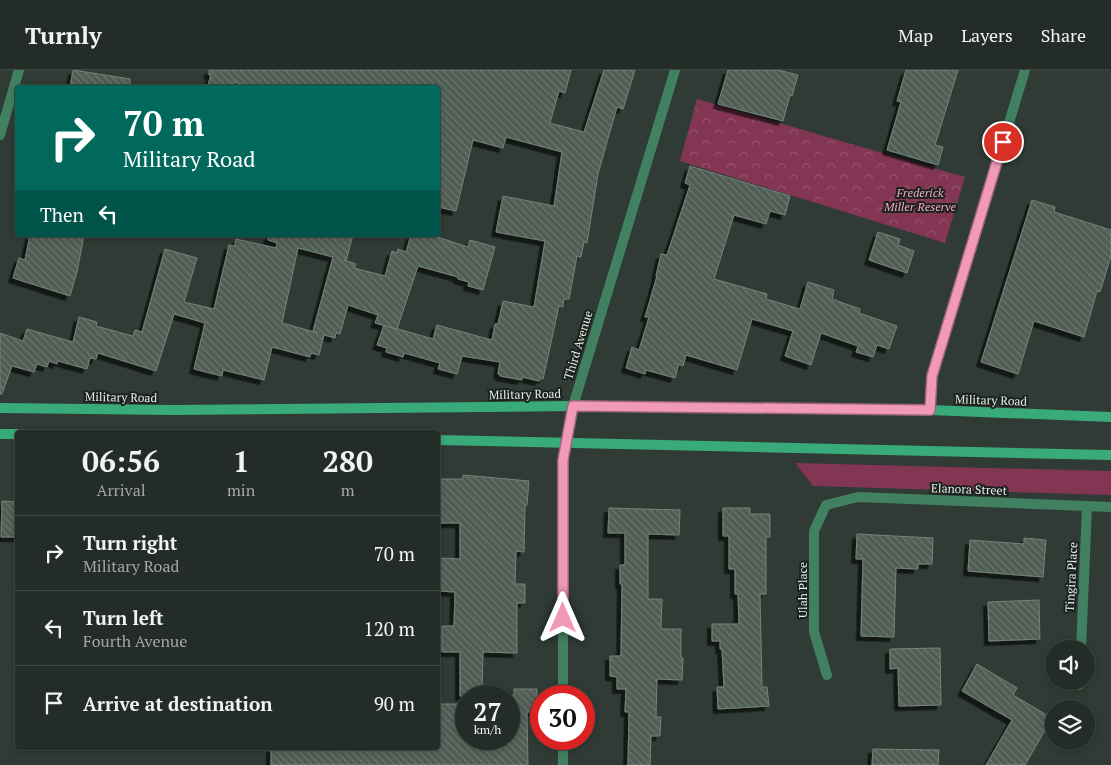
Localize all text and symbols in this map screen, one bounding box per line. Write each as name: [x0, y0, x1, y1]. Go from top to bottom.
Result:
text: Turnly: [25, 19, 102, 51]
text: Map: [898, 23, 933, 47]
text: Layers: [961, 23, 1013, 47]
text: Share: [1041, 23, 1086, 47]
text: 70 m: [123, 100, 204, 146]
icon: right: [40, 105, 105, 170]
pin: [982, 121, 1024, 163]
icon: arrive: [989, 128, 1017, 156]
text: Military Road: [123, 144, 256, 173]
park label: Frederick Miller Reserve: [883, 185, 956, 214]
icon: left: [94, 200, 122, 228]
text: Then: [40, 202, 84, 227]
street label: Third Avenue: [560, 309, 596, 381]
street label: Military Road: [489, 386, 562, 402]
street label: Military Road: [85, 389, 158, 405]
street label: Military Road: [955, 391, 1028, 409]
text: 06:56: [82, 441, 160, 481]
text: 1: [233, 441, 250, 481]
text: 280: [322, 441, 373, 481]
text: Arrival: [96, 479, 146, 501]
text: min: [227, 479, 255, 501]
text: m: [341, 479, 354, 501]
street label: Elanora Street: [931, 480, 1008, 498]
text: Turn right: [83, 530, 177, 555]
icon: right: [40, 539, 68, 567]
text: 70 m: [374, 541, 415, 566]
street label: Tingira Place: [1062, 542, 1080, 612]
text: Military Road: [83, 555, 179, 577]
street label: Ulah Place: [795, 562, 810, 618]
position arrow: [536, 591, 588, 643]
text: Turn left: [83, 605, 164, 630]
icon: left: [40, 614, 68, 642]
text: 120 m: [364, 616, 415, 641]
text: Fourth Avenue: [83, 630, 187, 652]
map controls: [1045, 640, 1095, 750]
button: sound: [1045, 640, 1095, 690]
speed limit sign: 30: [530, 685, 595, 750]
icon: arrive: [40, 689, 68, 717]
text: Arrive at destination: [83, 691, 272, 716]
text: 90 m: [374, 691, 415, 716]
text: 27: [473, 695, 502, 728]
button: layers: [1045, 700, 1095, 750]
text: km/h: [474, 722, 501, 737]

